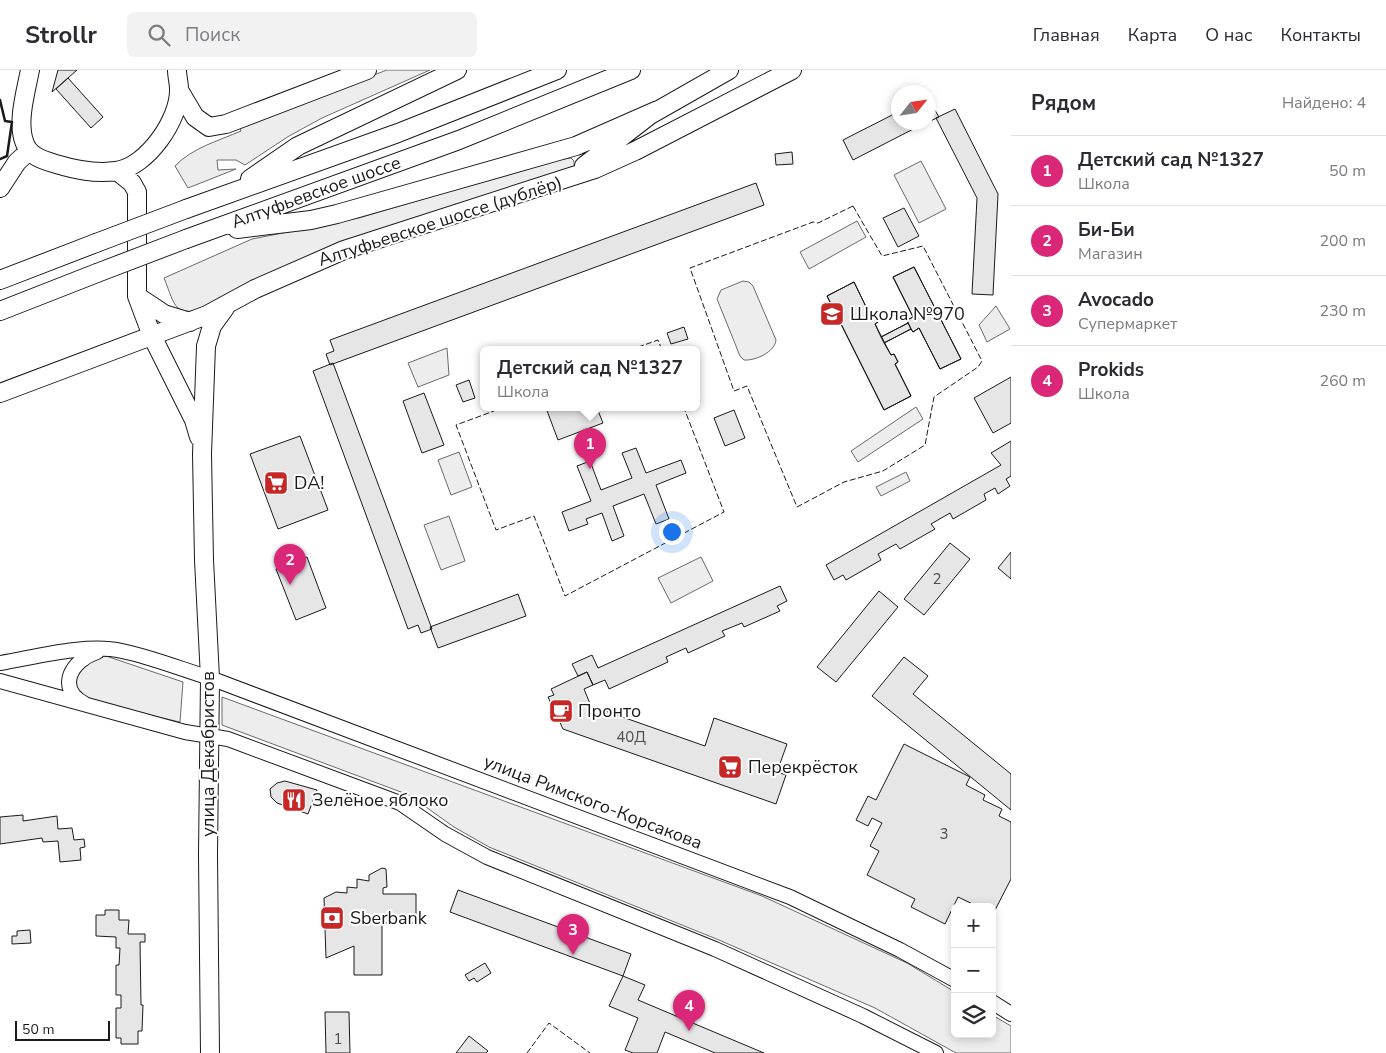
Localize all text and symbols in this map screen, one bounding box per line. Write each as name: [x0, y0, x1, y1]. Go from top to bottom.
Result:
search box: [127, 12, 477, 57]
text: Strollr: [25, 19, 97, 51]
icon: search: [145, 21, 173, 49]
text: Поиск: [185, 22, 240, 48]
text: Главная: [1033, 23, 1100, 47]
text: Карта: [1128, 23, 1177, 47]
text: О нас: [1205, 23, 1253, 47]
text: Контакты: [1281, 23, 1361, 47]
north arrow: [891, 85, 936, 130]
text: Рядом: [1031, 89, 1096, 117]
text: Найдено: 4: [1282, 92, 1366, 114]
text: Детский сад №1327: [1078, 147, 1264, 173]
street label: Алтуфьевское шоссе: [228, 150, 404, 234]
text: 1: [1042, 160, 1052, 182]
text: 50 m: [1329, 160, 1366, 182]
street label: Алтуфьевское шоссе (дублёр): [315, 170, 565, 272]
text: Школа: [1078, 173, 1130, 195]
text: Би-Би: [1078, 217, 1135, 243]
text: 2: [1042, 230, 1052, 252]
text: 200 m: [1319, 230, 1366, 252]
text: Магазин: [1078, 243, 1143, 265]
text: Avocado: [1078, 287, 1154, 313]
text: 3: [1042, 300, 1052, 322]
text: 230 m: [1319, 300, 1366, 322]
school or university icon: Школа №970: [819, 301, 845, 327]
place label: Школа №970: [850, 302, 965, 326]
text: Супермаркет: [1078, 313, 1177, 335]
popup: [480, 346, 700, 411]
text: Детский сад №1327: [497, 355, 683, 381]
text: Prokids: [1078, 357, 1144, 383]
text: 4: [1042, 370, 1052, 392]
text: 260 m: [1319, 370, 1366, 392]
text: Школа: [497, 381, 549, 403]
text: Школа: [1078, 383, 1130, 405]
pin: 1: [574, 428, 606, 469]
supermarket icon: DA!: [263, 470, 289, 496]
place label: DA!: [294, 471, 324, 495]
your location: [659, 519, 685, 545]
pin: 2: [274, 544, 306, 585]
house number: 2: [932, 569, 942, 589]
street label: улица Декабристов: [196, 671, 220, 837]
cafe icon: Пронто: [548, 698, 574, 724]
place label: Пронто: [578, 699, 641, 723]
house number: 40Д: [616, 727, 646, 747]
street label: улица Римского-Корсакова: [480, 749, 706, 855]
supermarket icon: Перекрёсток: [717, 754, 743, 780]
place label: Перекрёсток: [748, 755, 858, 779]
restaurant icon: Зелёное яблоко: [281, 787, 307, 813]
place label: Зелёное яблоко: [312, 788, 448, 812]
house number: 3: [939, 824, 949, 844]
map controls: [951, 903, 996, 1038]
button: +: [951, 903, 996, 948]
bank icon: Sberbank: [319, 905, 345, 931]
place label: Sberbank: [350, 906, 428, 930]
pin: 3: [557, 914, 589, 955]
button: −: [951, 948, 996, 993]
pin: 4: [673, 990, 705, 1031]
button: layers: [951, 993, 996, 1038]
scale bar: [15, 1018, 110, 1041]
text: 50 m: [22, 1020, 54, 1039]
house number: 1: [333, 1029, 343, 1049]

